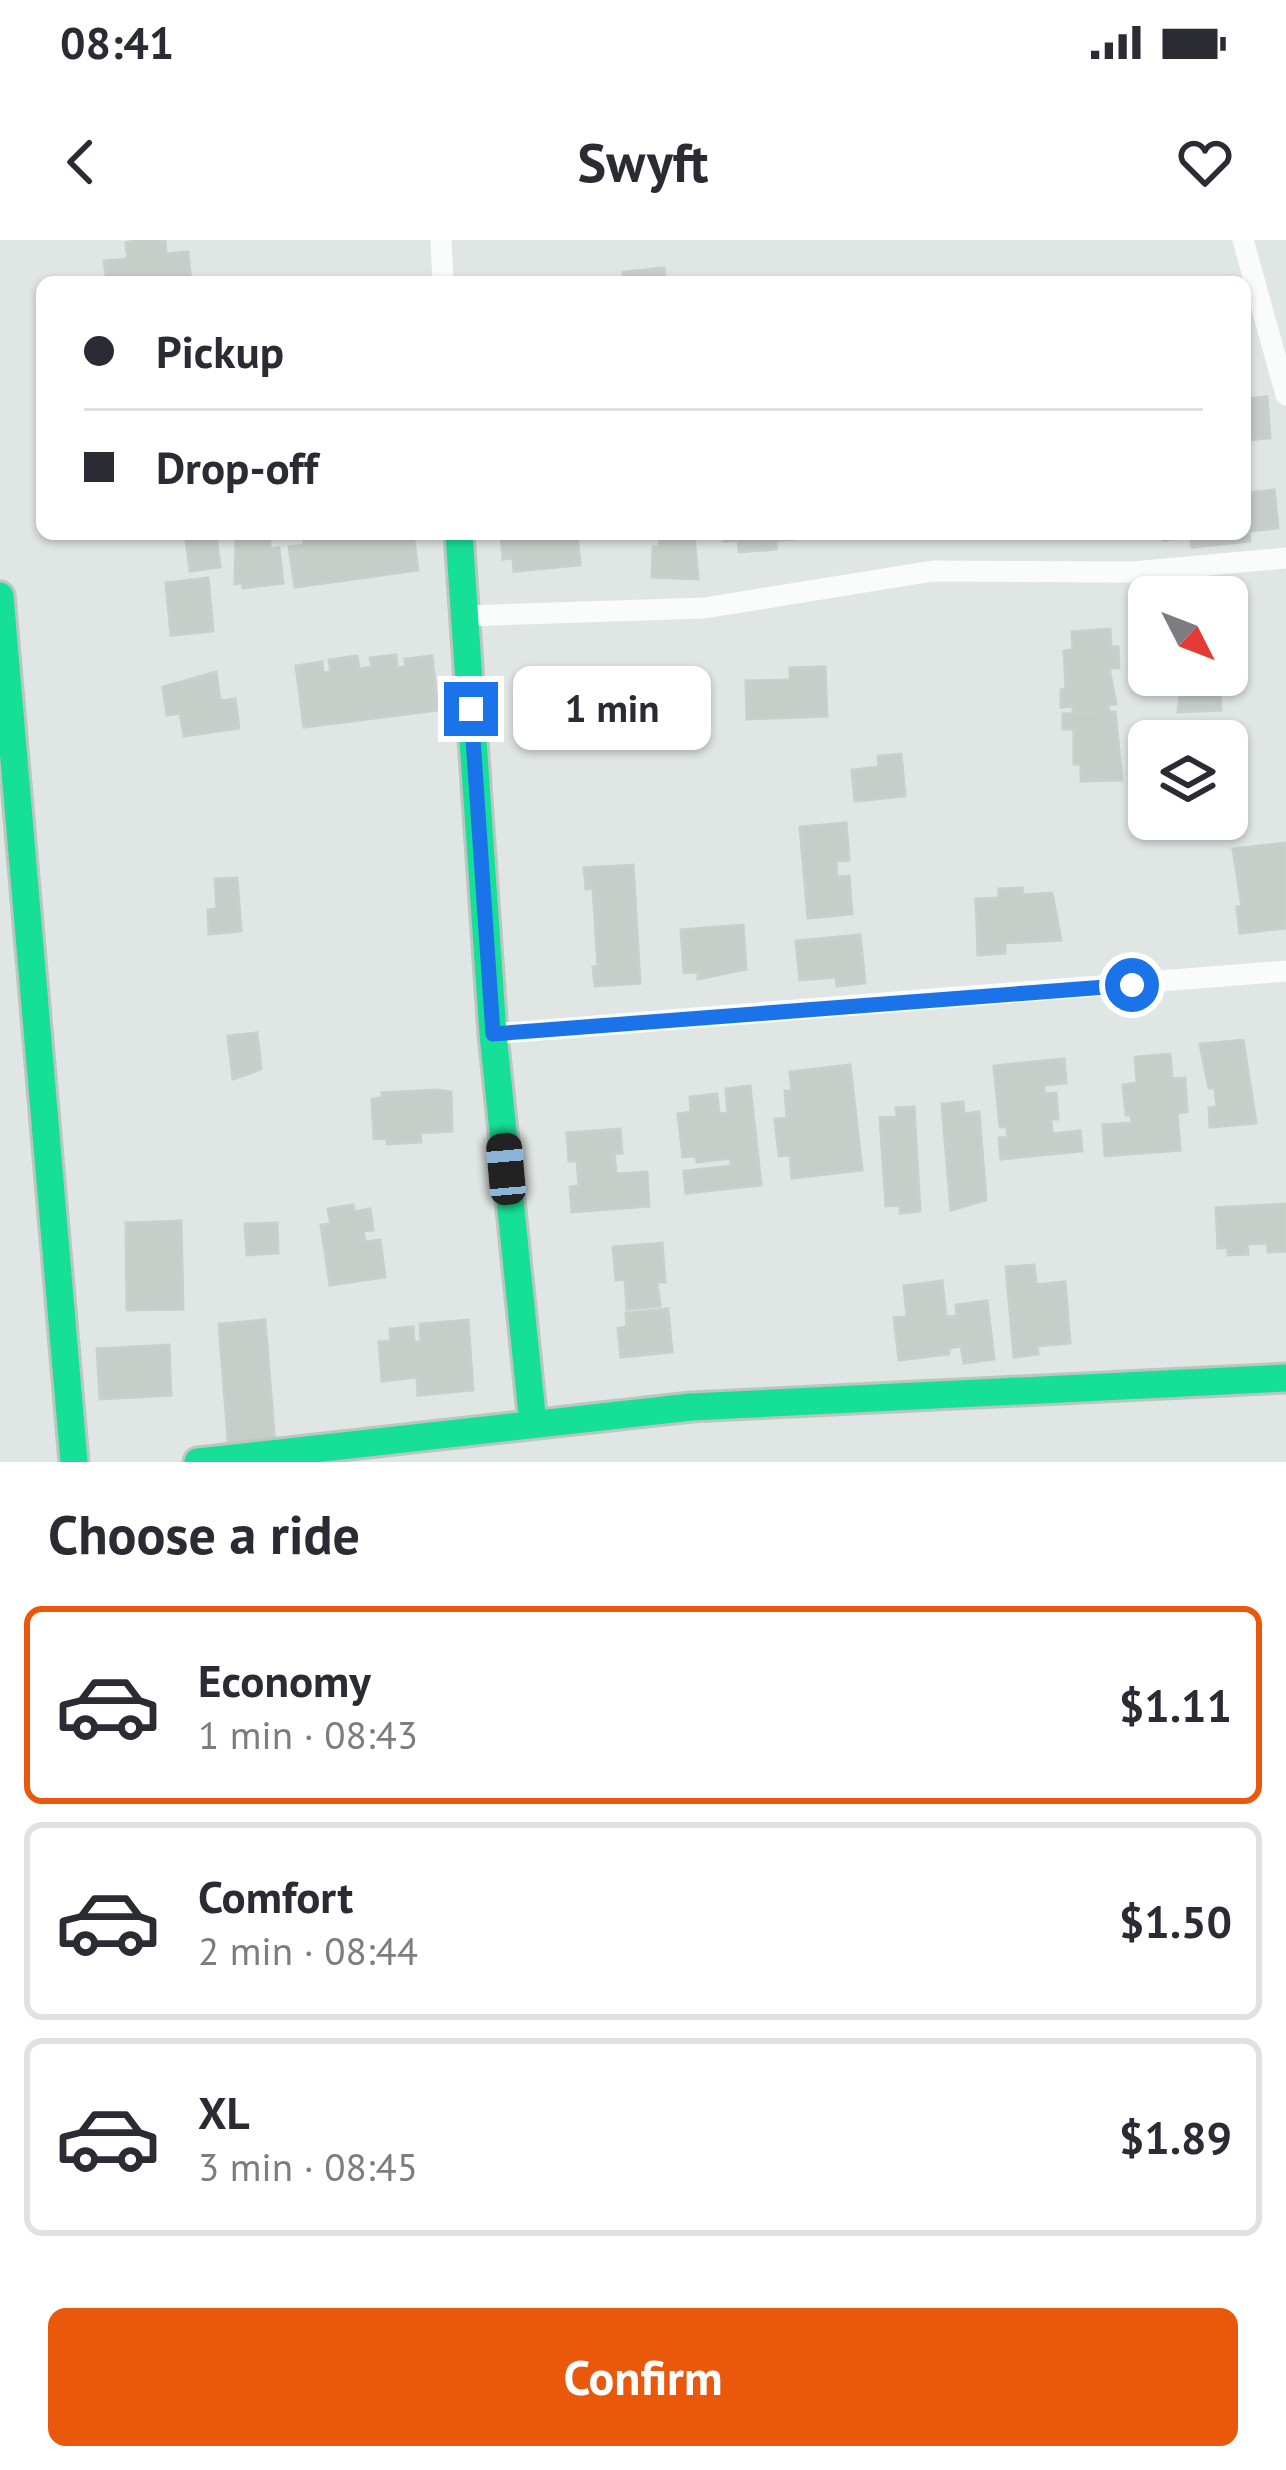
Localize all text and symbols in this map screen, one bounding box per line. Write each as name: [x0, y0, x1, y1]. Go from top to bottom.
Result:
text: 08:41: [60, 13, 174, 71]
text: Swyft: [578, 127, 708, 197]
icon: back: [48, 129, 114, 195]
icon: heart: [1172, 129, 1238, 195]
text: Pickup: [156, 322, 284, 380]
text: Drop-off: [156, 438, 318, 496]
north arrow: [1128, 576, 1248, 696]
map controls: [1128, 576, 1248, 840]
callout: 1 min: [513, 667, 711, 751]
route end: [444, 682, 498, 736]
text: 1 min: [564, 682, 660, 733]
button: layers: [1128, 720, 1248, 840]
route start: [1105, 958, 1159, 1012]
car: [485, 1132, 527, 1206]
text: Choose a ride: [48, 1499, 360, 1569]
icon: car: [54, 1651, 162, 1759]
text: Economy: [198, 1651, 371, 1709]
text: $1.11: [1119, 1676, 1232, 1734]
text: 1 min · 08:43: [198, 1709, 418, 1760]
icon: car: [54, 1867, 162, 1975]
text: Comfort: [198, 1867, 353, 1925]
text: $1.50: [1119, 1892, 1232, 1950]
text: 2 min · 08:44: [198, 1925, 418, 1976]
icon: car: [54, 2083, 162, 2191]
text: XL: [198, 2083, 250, 2141]
text: $1.89: [1119, 2108, 1232, 2166]
text: 3 min · 08:45: [198, 2141, 418, 2192]
button: Confirm: [48, 2308, 1238, 2446]

